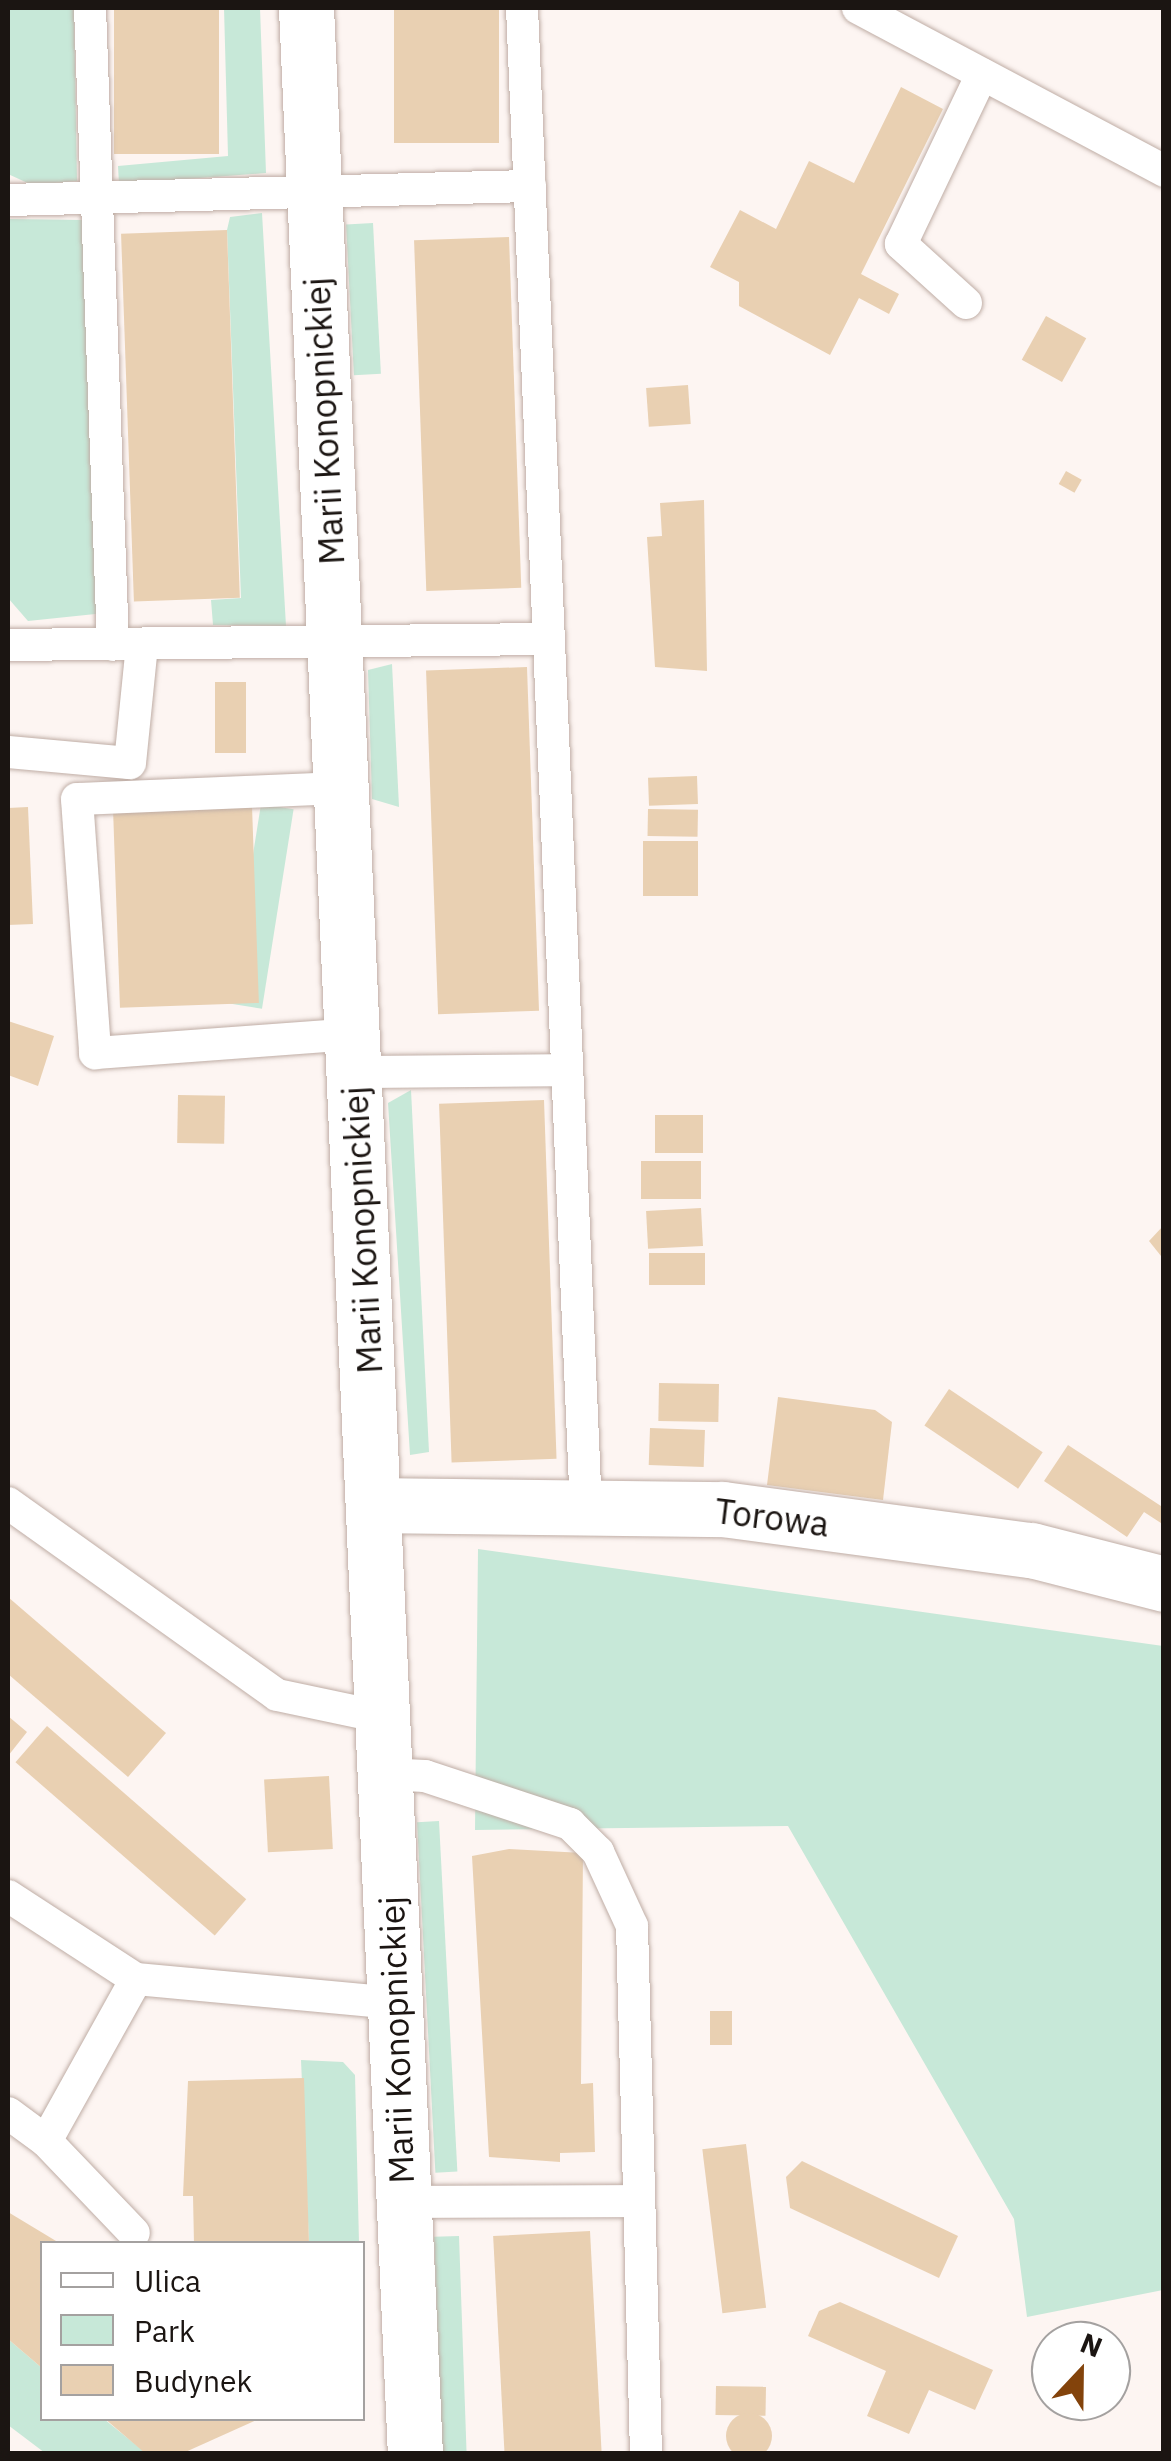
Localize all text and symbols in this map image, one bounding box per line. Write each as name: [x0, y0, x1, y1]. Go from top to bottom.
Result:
street label: Marii Konopnickiej: [295, 276, 353, 566]
street label: Marii Konopnickiej: [333, 1085, 391, 1375]
street label: Torowa: [713, 1489, 831, 1545]
street label: Marii Konopnickiej: [370, 1895, 422, 2185]
legend: [40, 2241, 365, 2421]
text: Ulica: [134, 2261, 201, 2300]
text: Park: [134, 2311, 195, 2350]
north arrow: [1031, 2321, 1131, 2421]
text: N: [1075, 2324, 1108, 2366]
text: Budynek: [134, 2361, 252, 2400]

